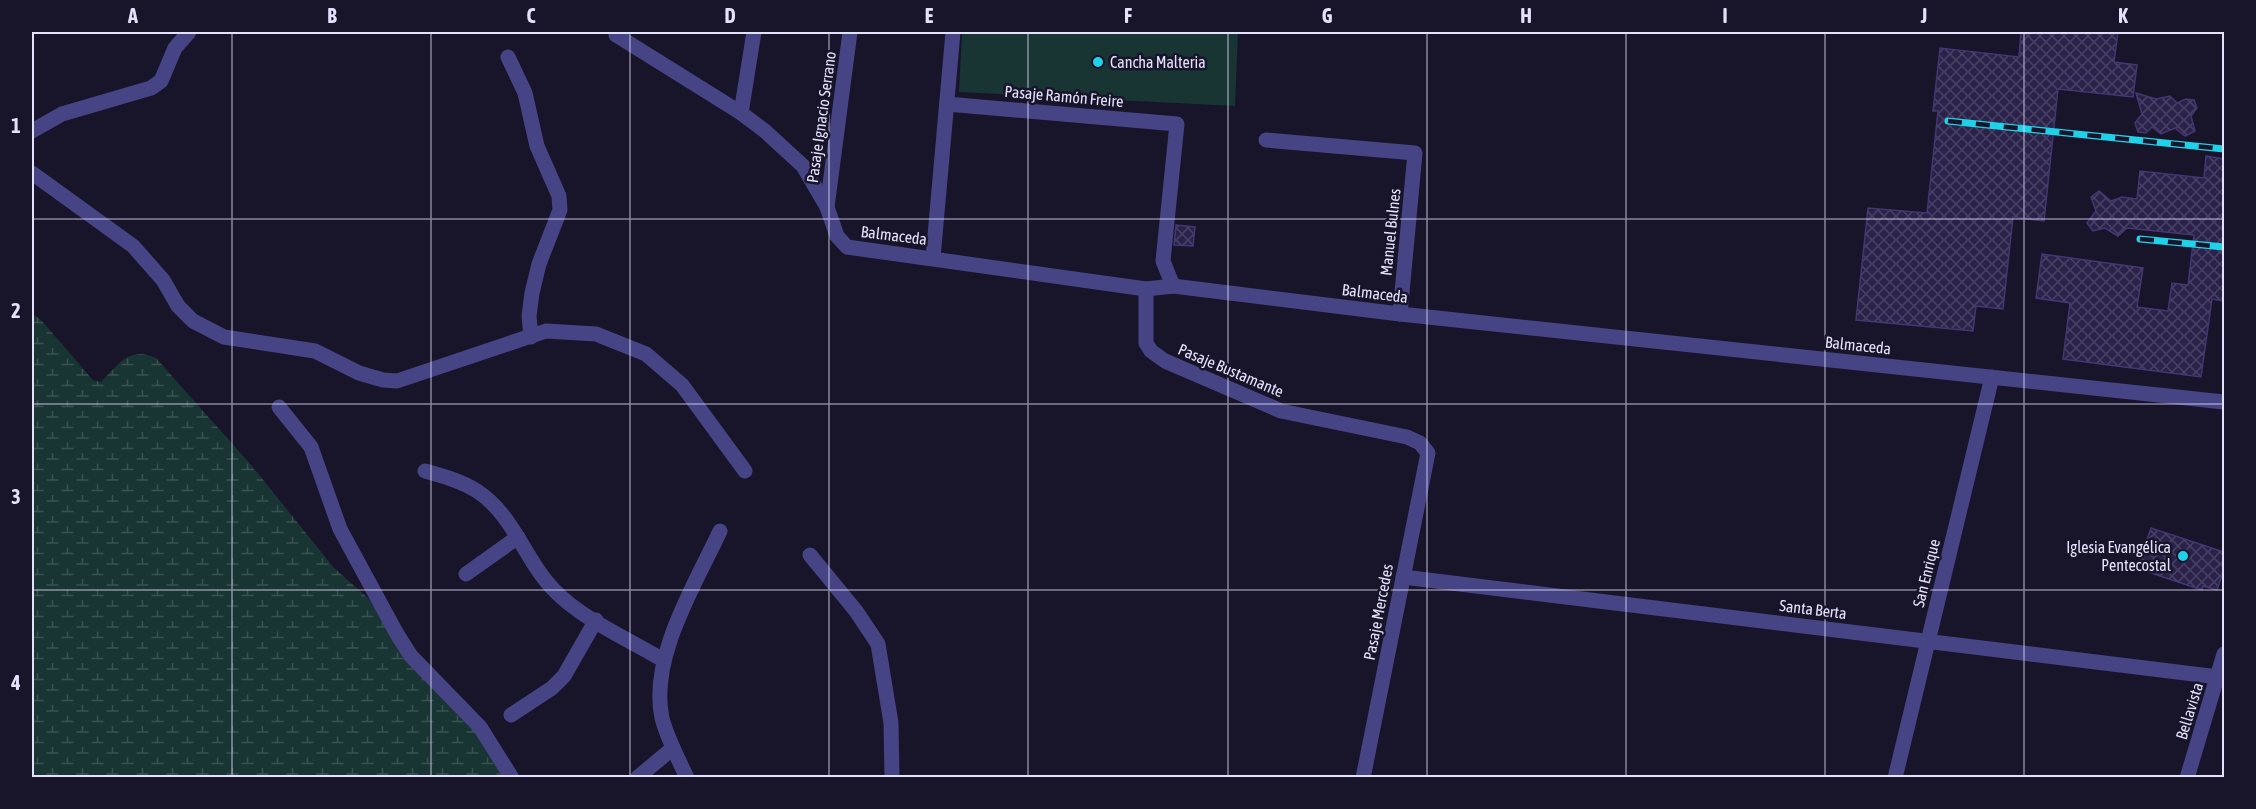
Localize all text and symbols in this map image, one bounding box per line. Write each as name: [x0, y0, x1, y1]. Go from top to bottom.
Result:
text: A: [127, 4, 138, 27]
text: B: [327, 4, 337, 27]
text: C: [527, 4, 536, 27]
text: D: [724, 4, 736, 27]
text: E: [925, 4, 934, 27]
text: F: [1124, 4, 1132, 27]
text: G: [1322, 4, 1333, 27]
text: H: [1520, 4, 1532, 27]
text: I: [1722, 4, 1728, 27]
text: J: [1920, 4, 1927, 27]
text: K: [2118, 4, 2128, 27]
street label: Pasaje Ignacio Serrano: [803, 50, 840, 184]
place label: Cancha Malteria: [1110, 53, 1206, 71]
marker: Cancha Malteria: [1091, 55, 1105, 69]
street label: Pasaje Ramón Freire: [1004, 82, 1124, 111]
text: 1: [11, 114, 21, 137]
street label: Manuel Bulnes: [1376, 187, 1404, 276]
street label: Balmaceda: [860, 222, 928, 248]
street label: Balmaceda: [1341, 280, 1409, 306]
text: 2: [11, 299, 21, 322]
street label: Balmaceda: [1824, 333, 1892, 357]
street label: Pasaje Bustamante: [1175, 340, 1286, 401]
text: 3: [11, 485, 21, 508]
street label: San Enrique: [1909, 537, 1944, 609]
place label: Iglesia Evangélica Pentecostal: [2066, 538, 2172, 574]
marker: Iglesia Evangélica Pentecostal: [2176, 549, 2190, 563]
street label: Pasaje Mercedes: [1360, 562, 1397, 662]
street label: Santa Berta: [1778, 596, 1848, 622]
text: 4: [10, 671, 21, 694]
street label: Bellavista: [2172, 680, 2206, 742]

